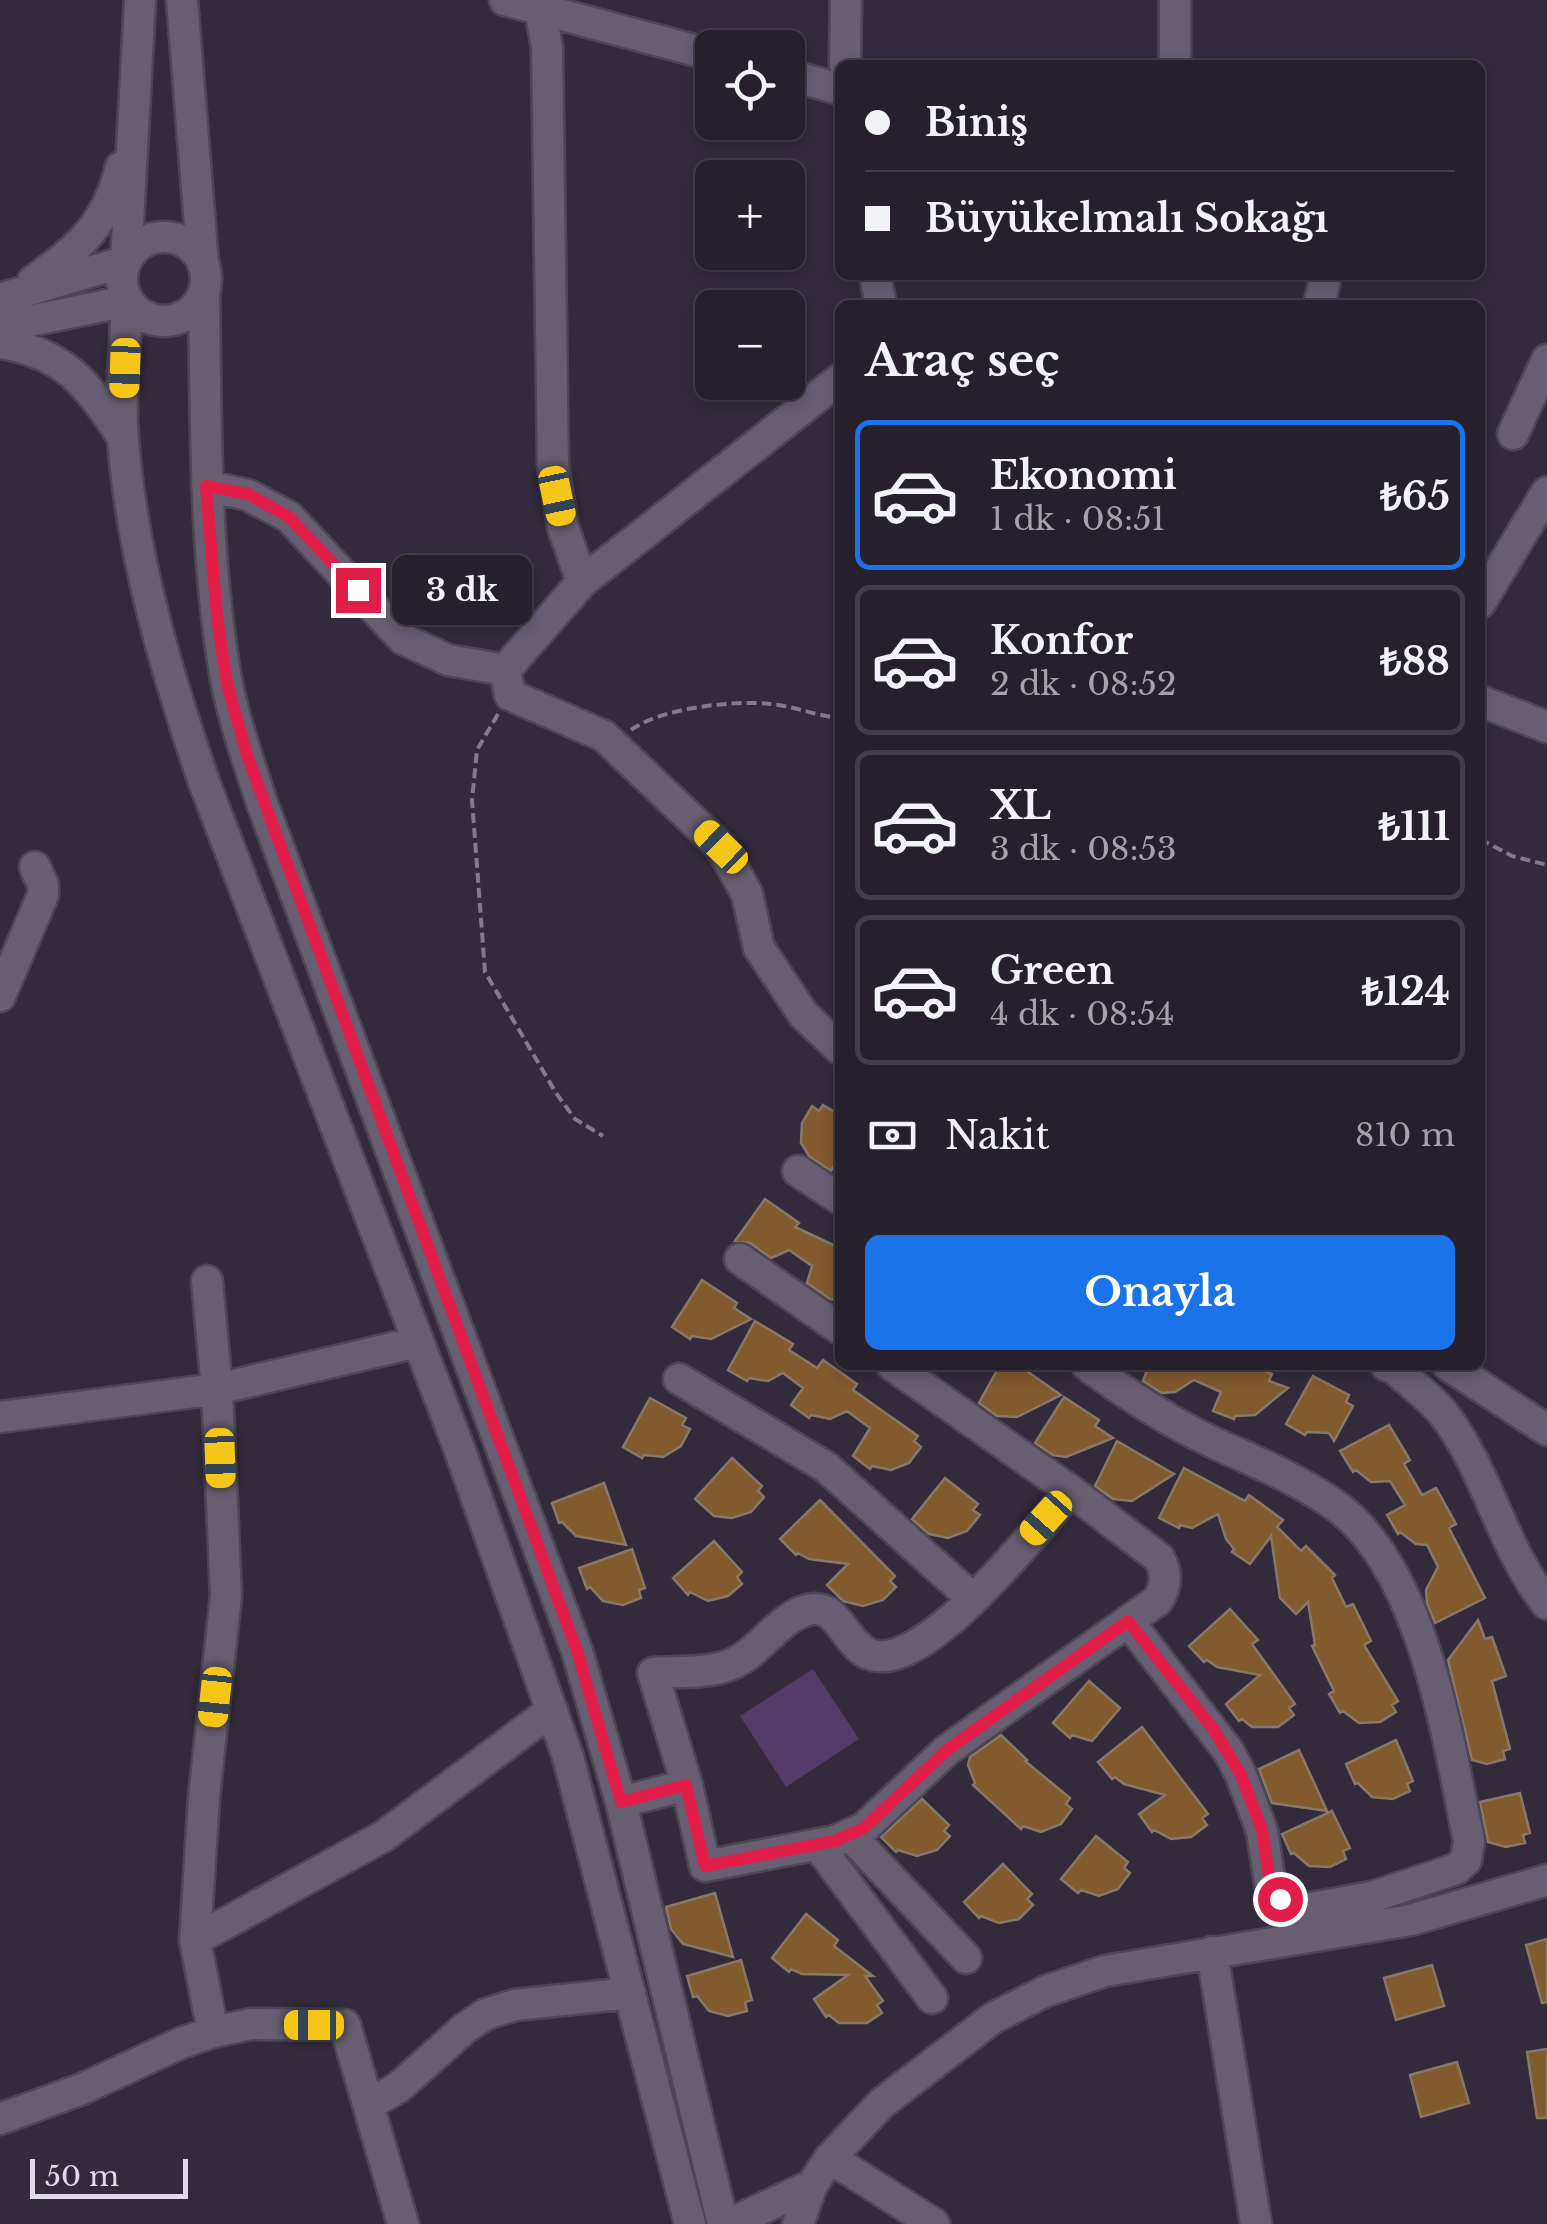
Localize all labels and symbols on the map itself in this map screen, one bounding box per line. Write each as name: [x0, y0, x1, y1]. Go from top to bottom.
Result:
car: [109, 337, 141, 399]
car: [536, 464, 578, 528]
callout: 3 dk: [393, 555, 533, 625]
route end: [336, 568, 381, 613]
car: [689, 815, 753, 879]
car: [204, 1427, 236, 1489]
car: [1015, 1486, 1077, 1550]
car: [197, 1666, 233, 1728]
route start: [1258, 1877, 1303, 1922]
car: [284, 2010, 344, 2040]
scale bar: [30, 2154, 188, 2198]

